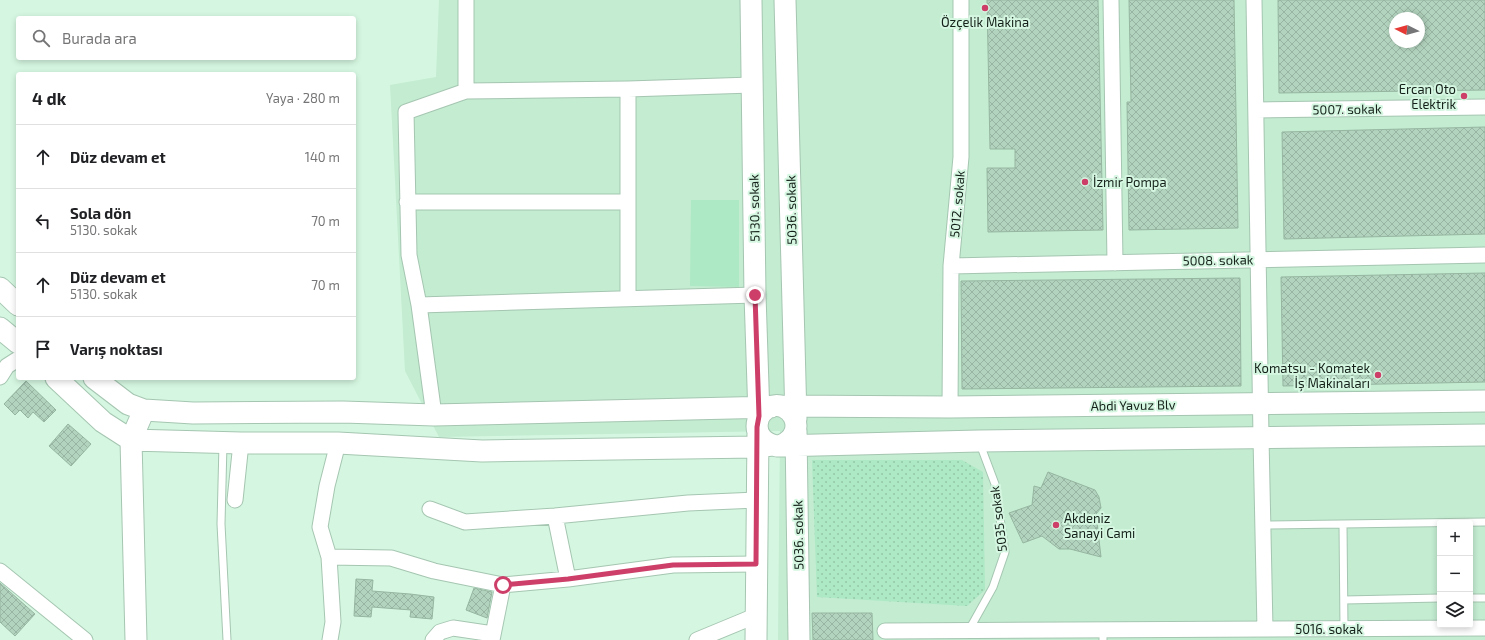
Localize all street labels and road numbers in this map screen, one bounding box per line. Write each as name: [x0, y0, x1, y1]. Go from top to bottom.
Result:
street label: 5007. sokak: [1312, 100, 1382, 118]
street label: 5012. sokak: [946, 169, 968, 238]
street label: 5130. sokak: [745, 174, 763, 242]
street label: 5036. sokak: [782, 175, 800, 245]
street label: 5008. sokak: [1182, 251, 1254, 269]
street label: Abdi Yavuz Blv: [1090, 396, 1176, 414]
street label: 5035 sokak: [986, 485, 1010, 553]
street label: 5036. sokak: [789, 500, 807, 570]
street label: 5016. sokak: [1295, 621, 1363, 637]

